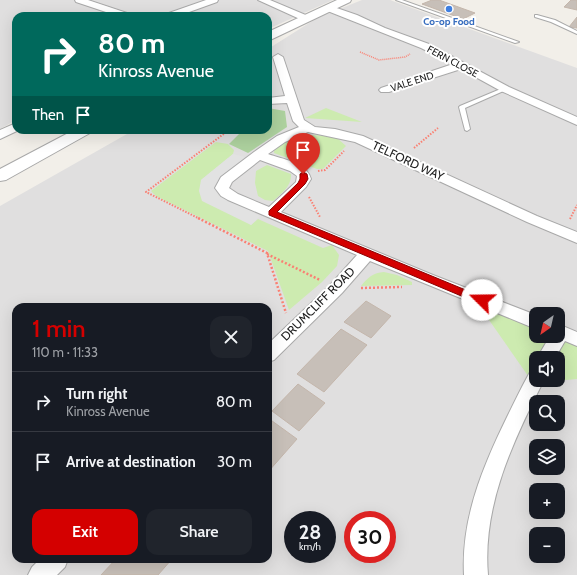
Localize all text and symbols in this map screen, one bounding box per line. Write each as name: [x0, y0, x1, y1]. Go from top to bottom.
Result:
marker: Co-op Food: [444, 4, 454, 14]
place label: Co-op Food: [423, 15, 475, 28]
text: 80 m: [98, 26, 165, 60]
icon: right: [32, 28, 84, 80]
street label: FERN CLOSE: [425, 43, 481, 81]
text: Kinross Avenue: [98, 60, 214, 82]
street label: VALE END: [389, 68, 435, 95]
icon: arrive: [72, 104, 94, 126]
text: Then: [32, 106, 64, 124]
pin: [286, 133, 320, 174]
street label: TELFORD WAY: [370, 137, 447, 184]
icon: arrive: [292, 139, 314, 161]
street label: DRUMCLIFF ROAD: [278, 263, 358, 344]
position arrow: [461, 279, 503, 321]
north arrow: [529, 307, 565, 343]
map controls: [529, 307, 565, 563]
text: 1 min: [32, 314, 86, 343]
button: close: [210, 316, 252, 358]
text: 110 m · 11:33: [32, 344, 98, 360]
button: sound: [529, 351, 565, 387]
text: Turn right: [66, 385, 127, 403]
icon: right: [32, 391, 54, 413]
text: 80 m: [216, 393, 252, 411]
button: search: [529, 395, 565, 431]
text: Kinross Avenue: [66, 403, 150, 419]
button: layers: [529, 439, 565, 475]
icon: arrive: [32, 451, 54, 473]
text: Arrive at destination: [66, 453, 196, 471]
text: 30 m: [217, 453, 252, 471]
button: +: [529, 483, 565, 519]
button: Exit: [32, 509, 138, 555]
button: Share: [146, 509, 252, 555]
speed limit sign: 30: [344, 511, 396, 563]
text: 28: [299, 520, 321, 544]
button: −: [529, 527, 565, 563]
text: km/h: [299, 540, 321, 553]

